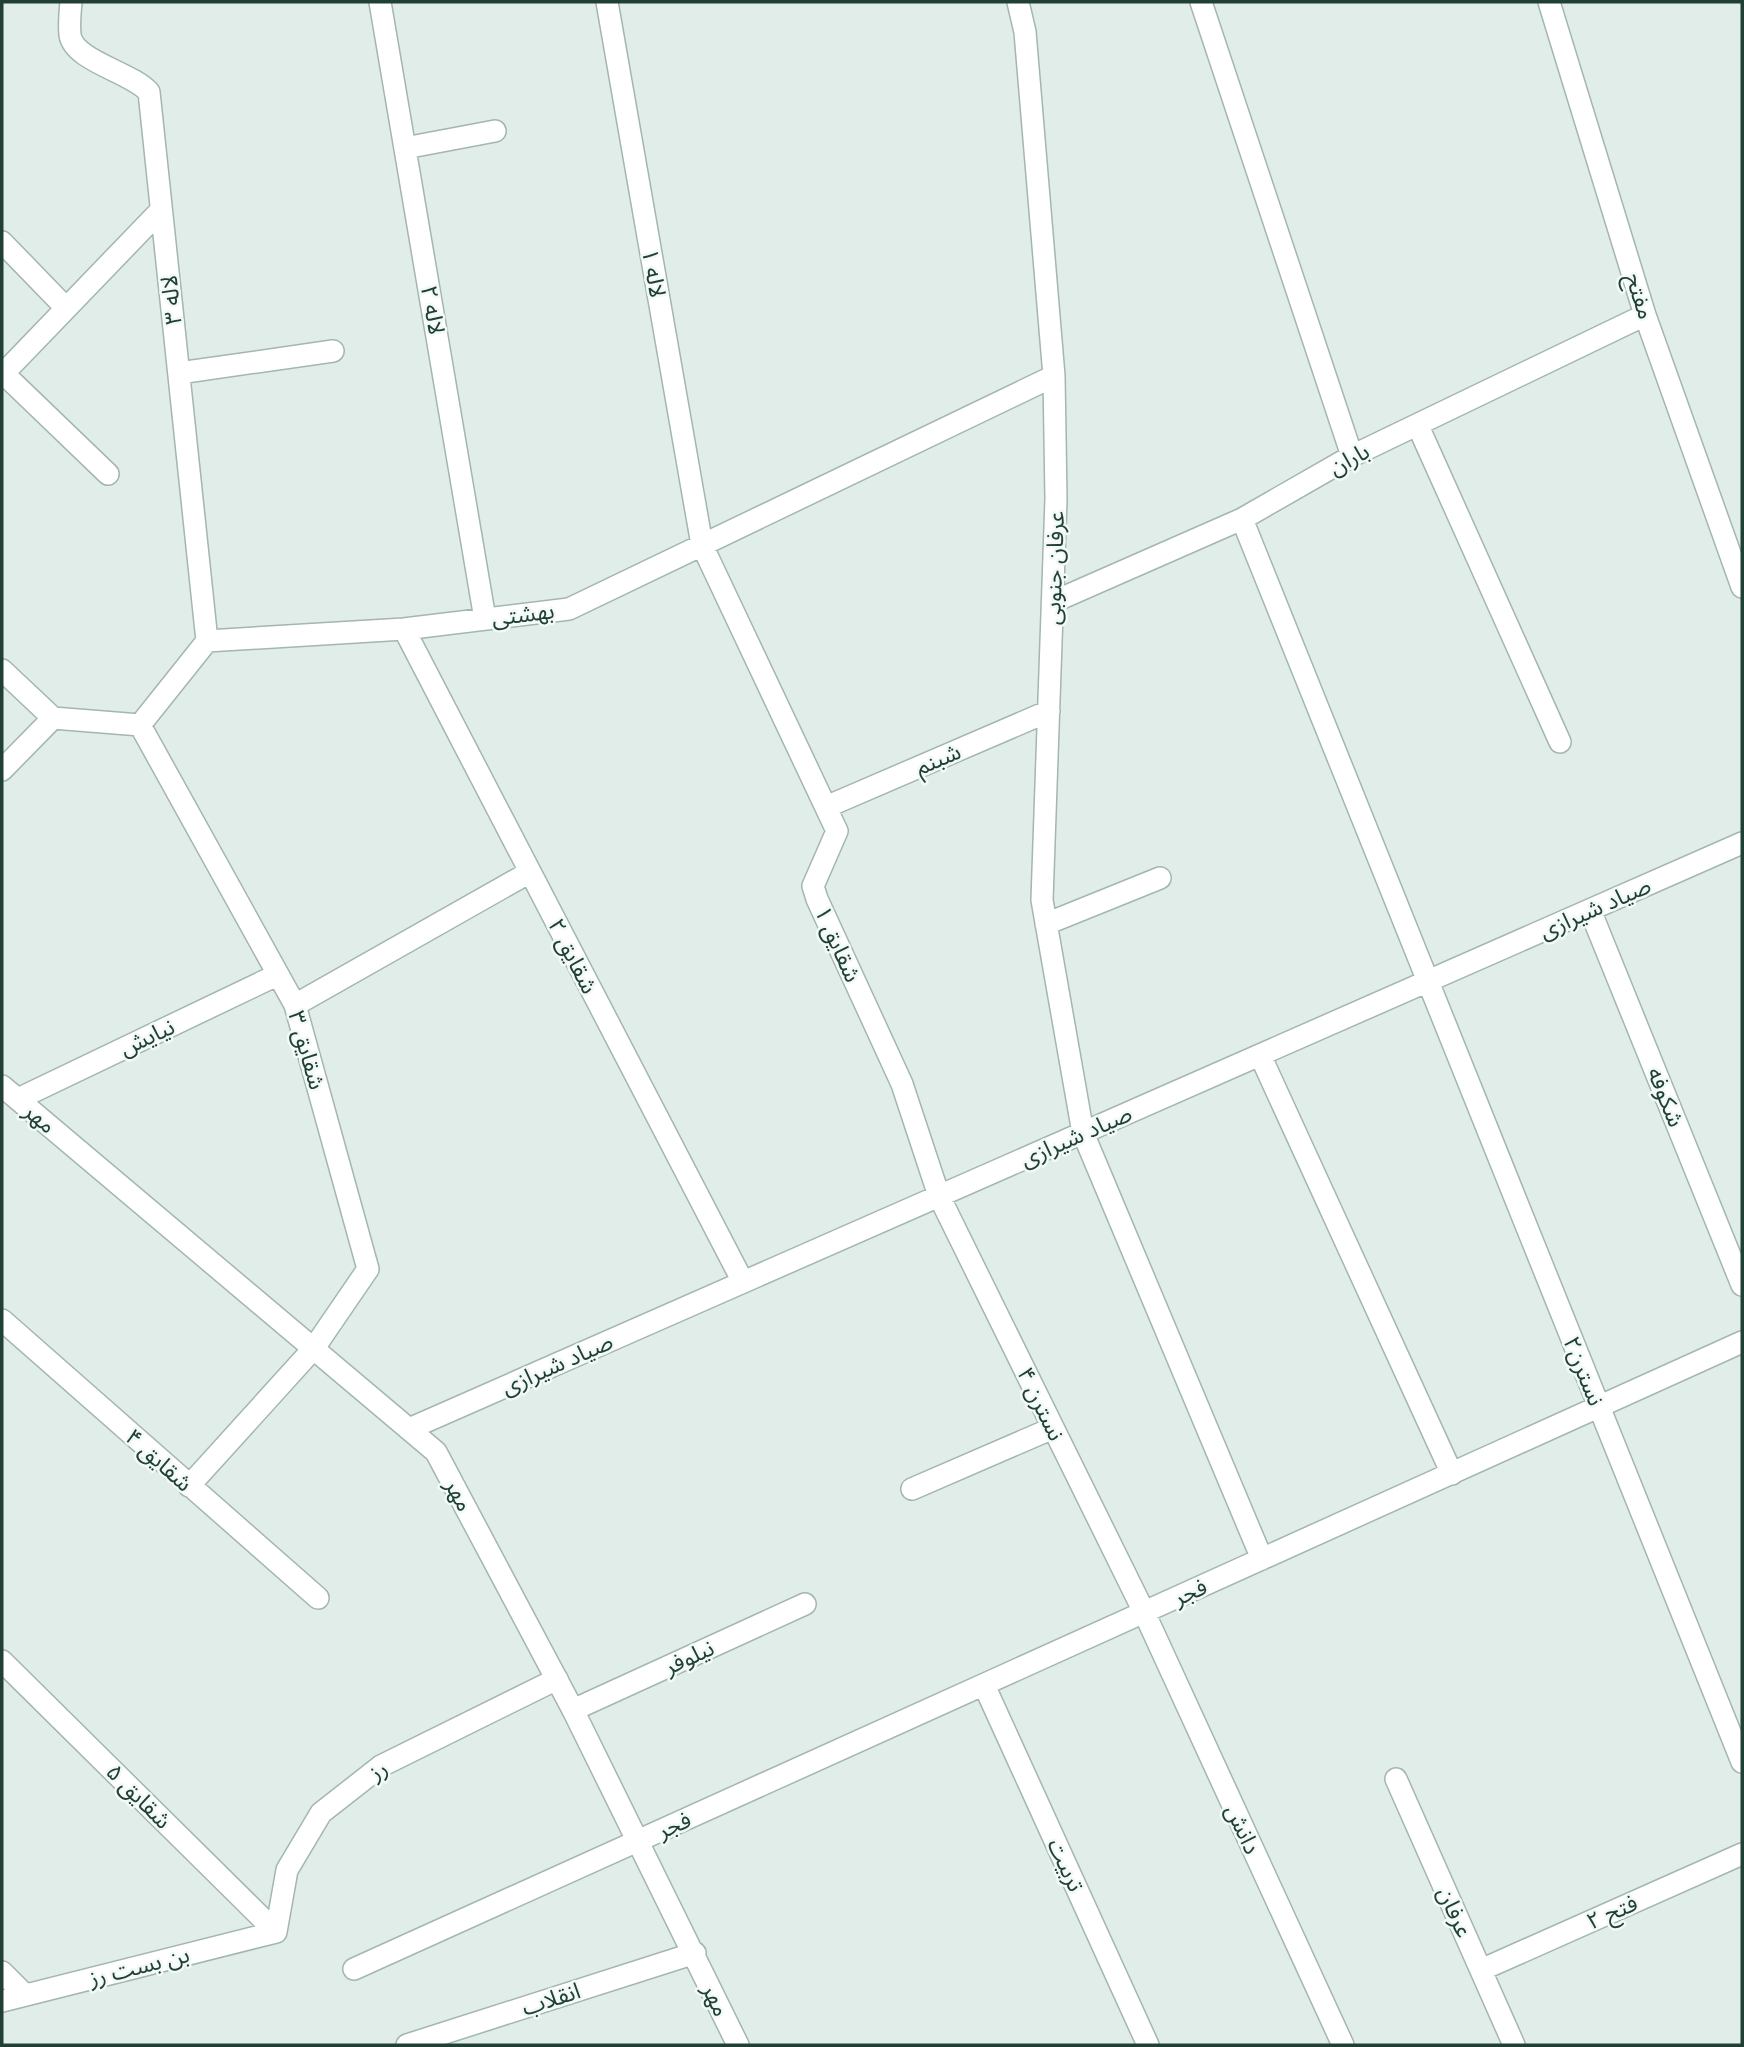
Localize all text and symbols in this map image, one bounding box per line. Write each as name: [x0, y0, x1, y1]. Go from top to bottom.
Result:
street label: لاله ۱: [635, 246, 673, 300]
street label: مفتح: [1617, 269, 1662, 324]
street label: لاله ۳: [153, 274, 189, 326]
street label: لاله ۲: [414, 283, 452, 337]
street label: باران: [1323, 436, 1375, 482]
street label: عرفان جنوبی: [1037, 510, 1071, 626]
street label: بهشتی: [490, 595, 556, 633]
street label: شبنم: [911, 736, 966, 784]
street label: صیاد شیرازی: [1534, 870, 1656, 946]
street label: شقایق ۱: [808, 901, 868, 987]
street label: شقایق ۲: [541, 913, 605, 999]
street label: شقایق ۳: [281, 1007, 333, 1093]
street label: نیایش: [115, 1011, 179, 1063]
street label: شکوفه: [1640, 1063, 1692, 1131]
street label: مهر: [17, 1095, 62, 1140]
street label: صیاد شیرازی: [1015, 1098, 1137, 1174]
street label: صیاد شیرازی: [496, 1326, 618, 1402]
street label: نسترن۲: [1557, 1332, 1611, 1410]
street label: نسترن ۴: [1010, 1362, 1072, 1446]
street label: شقایق ۴: [119, 1422, 199, 1498]
street label: مهر: [438, 1473, 480, 1517]
street label: فجر: [1167, 1571, 1212, 1613]
street label: نیلوفر: [658, 1632, 719, 1682]
street label: رز: [362, 1753, 393, 1788]
street label: شقایق ۵: [100, 1757, 178, 1835]
street label: دانش: [1218, 1799, 1268, 1859]
street label: فجر: [651, 1804, 696, 1846]
street label: تربیت: [1041, 1834, 1091, 1897]
street label: عرفان: [1431, 1882, 1479, 1942]
street label: فتح ۲: [1582, 1888, 1643, 1938]
street label: بن بست رز: [85, 1939, 192, 1993]
street label: انقلاب: [518, 1976, 584, 2022]
street label: مهر: [695, 1978, 737, 2021]

